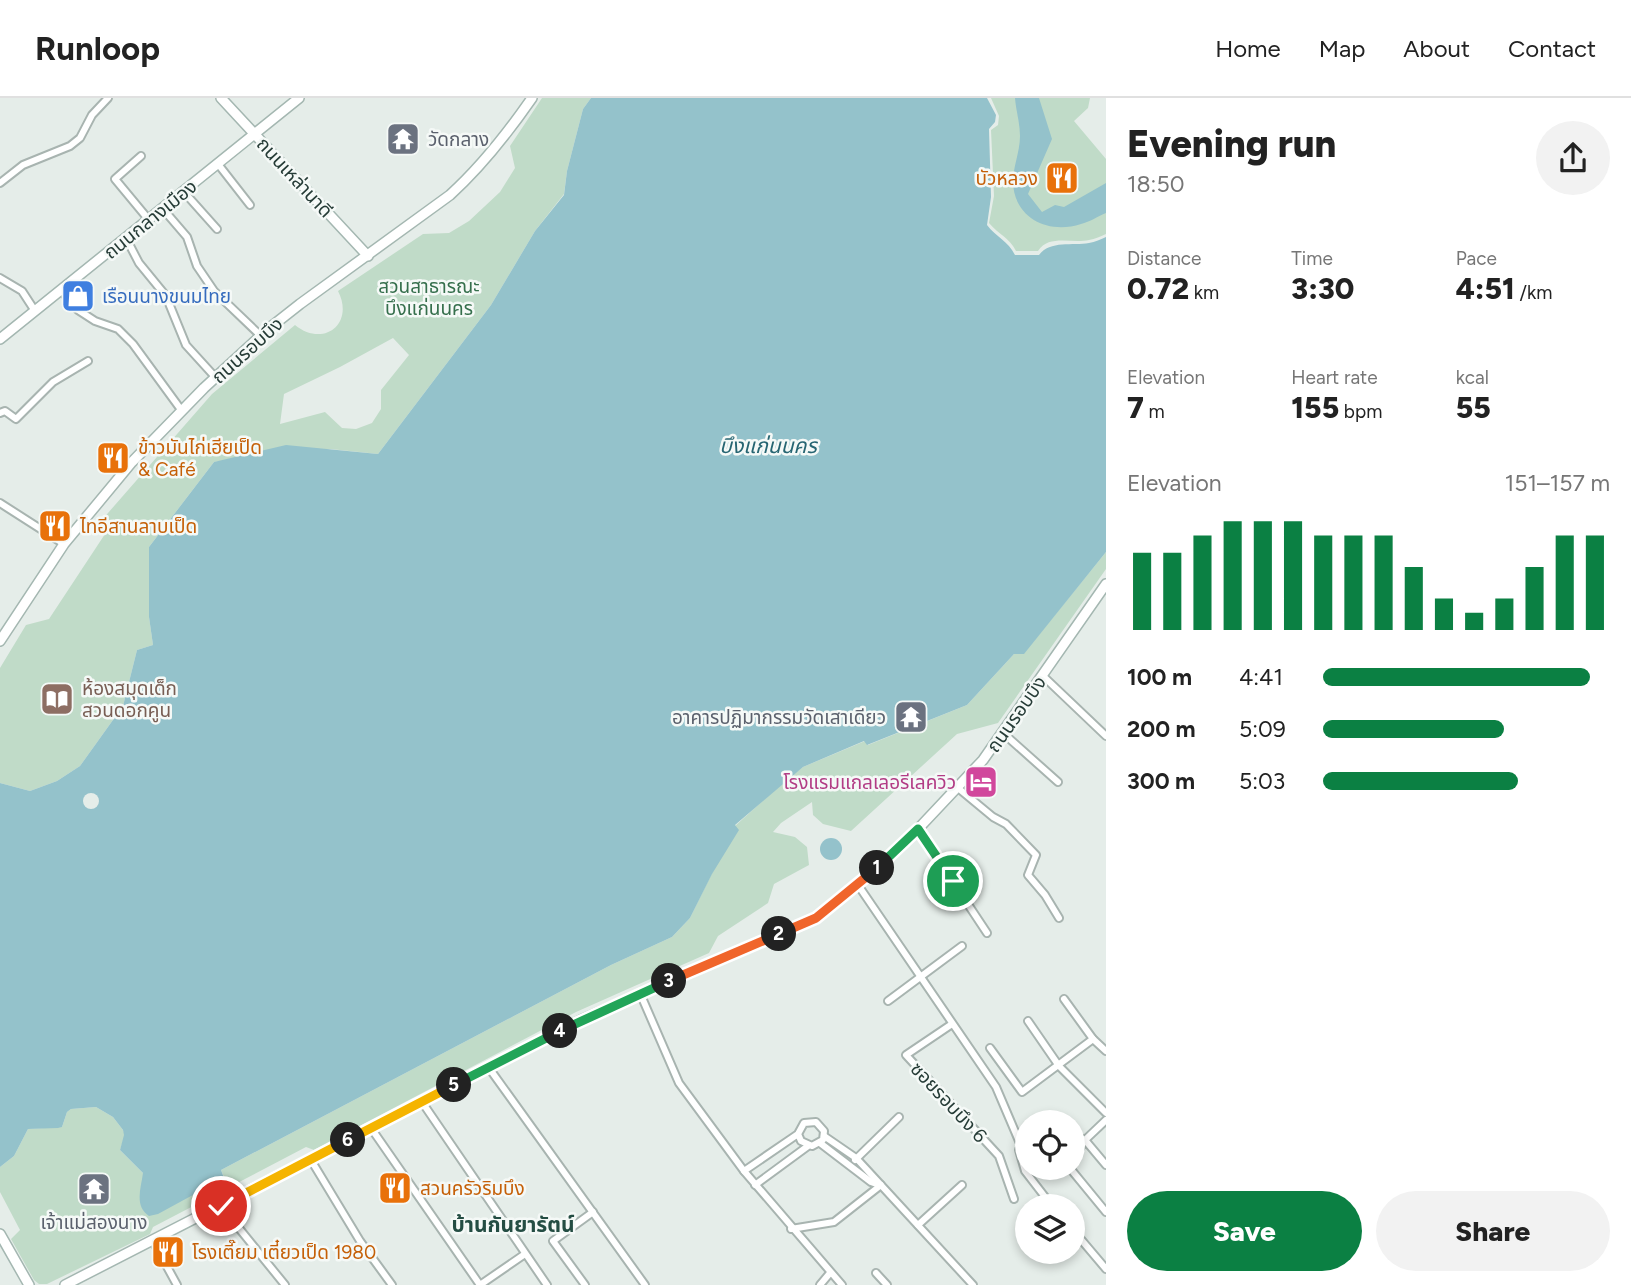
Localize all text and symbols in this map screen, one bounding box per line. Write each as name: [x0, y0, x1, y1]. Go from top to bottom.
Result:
text: Runloop: [35, 29, 160, 68]
text: Home: [1215, 34, 1281, 63]
text: Map: [1319, 34, 1365, 63]
text: About: [1403, 34, 1470, 63]
text: Contact: [1508, 34, 1596, 63]
temple icon: วัดกลาง: [384, 120, 422, 158]
text: Evening run: [1127, 121, 1336, 167]
button: share: [1536, 121, 1610, 195]
place label: วัดกลาง: [428, 128, 489, 151]
street label: ถนนเหล่านาดี: [252, 133, 338, 222]
restaurant icon: บัวหลวง: [1043, 159, 1081, 197]
place label: บัวหลวง: [976, 167, 1038, 190]
text: 18:50: [1127, 170, 1184, 198]
street label: ถนนกลางเมือง: [99, 175, 202, 264]
text: Distance: [1127, 247, 1201, 270]
text: Time: [1291, 247, 1333, 270]
text: Pace: [1456, 247, 1497, 270]
text: 0.72: [1127, 270, 1189, 307]
text: 3:30: [1291, 270, 1354, 307]
text: 4:51: [1456, 270, 1515, 307]
park label: สวนสาธารณะ บึงแก่นนคร: [378, 275, 480, 320]
shop icon: เรือนนางขนมไทย: [59, 277, 97, 315]
text: km: [1189, 281, 1219, 304]
text: /km: [1515, 281, 1552, 304]
place label: เรือนนางขนมไทย: [102, 285, 231, 308]
street label: ถนนรอบบึง: [207, 312, 288, 388]
text: Elevation: [1127, 366, 1205, 389]
text: Heart rate: [1291, 366, 1378, 389]
text: kcal: [1456, 366, 1489, 389]
text: 7: [1127, 389, 1144, 426]
text: 155: [1291, 389, 1339, 426]
text: 55: [1456, 389, 1491, 426]
text: m: [1144, 400, 1165, 423]
text: bpm: [1339, 400, 1382, 423]
water label: บึงแก่นนคร: [719, 433, 818, 458]
place label: ข้าวมันไก่เฮียเป็ด & Café: [138, 436, 262, 481]
restaurant icon: ข้าวมันไก่เฮียเป็ด & Café: [94, 439, 132, 477]
text: Elevation: [1127, 469, 1222, 497]
text: 151–157 m: [1505, 469, 1610, 497]
restaurant icon: ไทอีสานลาบเป็ด: [36, 507, 74, 545]
place label: ไทอีสานลาบเป็ด: [79, 515, 197, 538]
text: 100 m: [1127, 663, 1192, 691]
text: 4:41: [1239, 663, 1283, 691]
street label: ถนนรอบบึง: [982, 672, 1051, 757]
place label: ห้องสมุดเด็ก สวนดอกคูน: [82, 677, 177, 723]
library icon: ห้องสมุดเด็ก สวนดอกคูน: [38, 680, 76, 718]
temple icon: อาคารปฏิมากรรมวัดเสาเดียว: [892, 698, 930, 736]
place label: อาคารปฏิมากรรมวัดเสาเดียว: [672, 706, 886, 729]
text: 200 m: [1127, 715, 1196, 743]
text: 5:09: [1239, 715, 1286, 743]
hotel icon: โรงแรมแกลเลอรีเลควิว: [962, 763, 1000, 801]
text: 300 m: [1127, 767, 1195, 795]
text: 5:03: [1239, 767, 1285, 795]
place label: โรงแรมแกลเลอรีเลควิว: [783, 771, 956, 794]
pin: 1: [860, 850, 894, 886]
pin: [923, 851, 983, 911]
text: 1: [872, 856, 881, 879]
icon: arrive: [934, 862, 972, 900]
pin: 2: [762, 916, 796, 952]
text: 2: [773, 922, 784, 945]
pin: 3: [652, 964, 686, 998]
text: 3: [663, 969, 674, 992]
pin: 4: [542, 1014, 578, 1048]
text: 4: [553, 1019, 566, 1042]
street label: ซอยรอบบึง 6: [906, 1057, 992, 1147]
pin: 5: [436, 1068, 472, 1102]
text: 5: [448, 1073, 459, 1096]
map controls: [1015, 1110, 1085, 1264]
button: locate: [1015, 1110, 1085, 1180]
pin: 6: [330, 1122, 366, 1158]
text: 6: [342, 1128, 353, 1151]
restaurant icon: สวนครัวริมบึง: [376, 1169, 414, 1207]
temple icon: เจ้าแม่สองนาง: [75, 1170, 113, 1208]
pin: [191, 1176, 251, 1236]
place label: สวนครัวริมบึง: [420, 1177, 525, 1200]
icon: check: [202, 1187, 240, 1225]
button: Save: [1127, 1191, 1362, 1271]
button: Share: [1376, 1191, 1610, 1271]
button: layers: [1015, 1194, 1085, 1264]
place label: เจ้าแม่สองนาง: [41, 1211, 147, 1234]
district label: บ้านกันยารัตน์: [451, 1212, 575, 1237]
restaurant icon: โรงเตี๊ยม เตี๋ยวเป็ด 1980: [149, 1233, 187, 1271]
place label: โรงเตี๊ยม เตี๋ยวเป็ด 1980: [192, 1239, 376, 1264]

